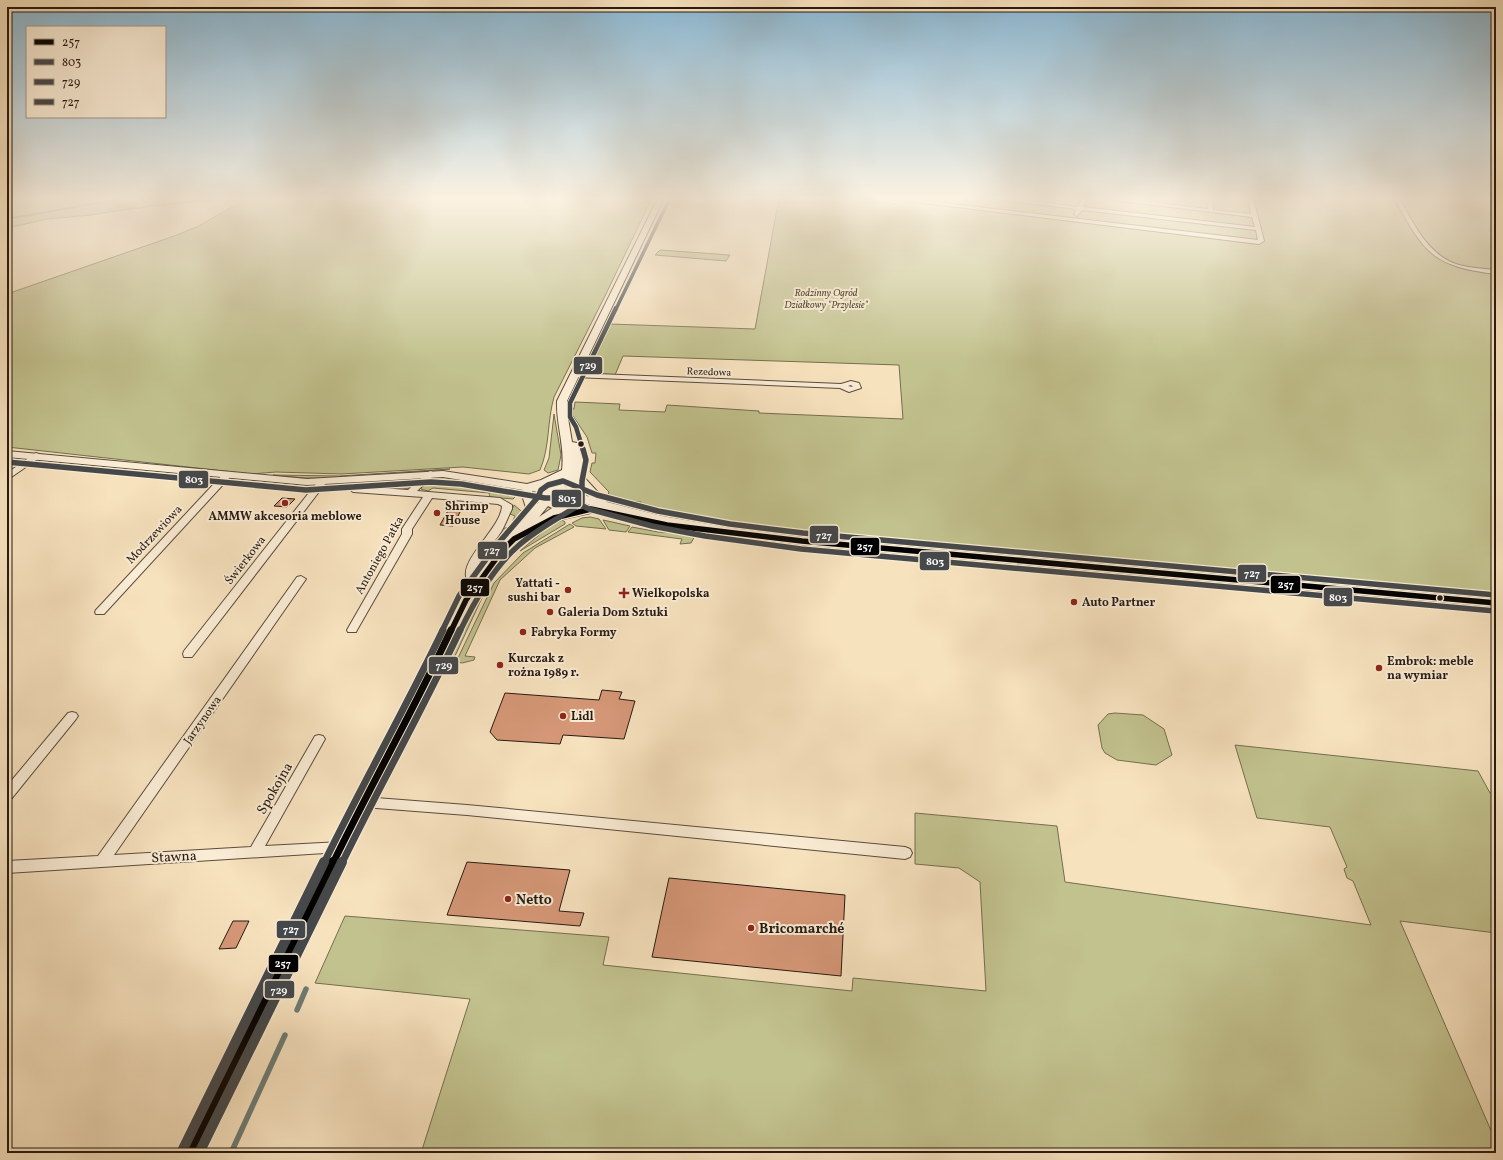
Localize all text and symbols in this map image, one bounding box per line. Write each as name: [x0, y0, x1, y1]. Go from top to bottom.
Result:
legend: [26, 26, 166, 118]
text: 257: [62, 35, 80, 51]
text: 803: [62, 55, 81, 71]
text: 729: [62, 75, 80, 91]
text: 727: [62, 95, 80, 111]
park label: Rodzinny Ogród Działkowy "Przylesie": [784, 286, 868, 312]
line badge: 729: [573, 356, 603, 375]
text: 729: [580, 359, 596, 374]
street label: Rezedowa: [686, 364, 732, 380]
unlabelled marker: [576, 439, 586, 449]
line badge: 803: [178, 470, 209, 489]
text: 803: [185, 473, 204, 488]
line badge: 803: [551, 489, 582, 508]
text: 803: [558, 492, 577, 507]
marker: AMMW akcesoria meblowe: [280, 498, 290, 508]
place label: Shrimp House: [445, 499, 489, 529]
street label: Modrzewiowa: [123, 502, 186, 568]
marker: Shrimp House: [432, 508, 442, 518]
place label: AMMW akcesoria meblowe: [208, 509, 362, 525]
street label: Antoniego Patka: [352, 514, 408, 597]
line badge: 727: [809, 525, 839, 544]
text: 727: [816, 529, 832, 544]
street label: Świerkowa: [221, 532, 270, 588]
line badge: 257: [850, 537, 880, 556]
text: 257: [857, 540, 873, 555]
line badge: 727: [477, 541, 508, 560]
text: 727: [484, 544, 500, 559]
line badge: 803: [919, 551, 950, 571]
text: 803: [926, 555, 945, 570]
line badge: 727: [1237, 564, 1267, 583]
text: 727: [1244, 567, 1260, 582]
line badge: 257: [1270, 575, 1301, 594]
place label: Yattati - sushi bar: [508, 576, 560, 606]
line badge: 257: [460, 578, 490, 597]
text: 257: [1278, 578, 1294, 593]
text: 257: [467, 581, 483, 596]
marker: Yattati - sushi bar: [563, 585, 573, 595]
place label: Wielkopolska: [632, 586, 710, 602]
line badge: 803: [1323, 587, 1353, 607]
marker: Wielkopolska: [619, 588, 629, 598]
text: 803: [1329, 591, 1348, 606]
unlabelled marker: [1435, 593, 1445, 603]
place label: Auto Partner: [1082, 595, 1155, 611]
marker: Auto Partner: [1069, 597, 1079, 607]
place label: Galeria Dom Sztuki: [558, 605, 668, 621]
marker: Galeria Dom Sztuki: [545, 607, 555, 617]
place label: Fabryka Formy: [531, 625, 617, 641]
marker: Fabryka Formy: [518, 627, 528, 637]
place label: Kurczak z rożna 1989 r.: [508, 651, 579, 681]
place label: Embrok: meble na wymiar: [1387, 654, 1474, 684]
line badge: 729: [428, 656, 459, 675]
text: 729: [436, 659, 452, 674]
marker: Kurczak z rożna 1989 r.: [495, 660, 505, 670]
marker: Embrok: meble na wymiar: [1374, 663, 1384, 673]
street label: Jarzynowa: [180, 693, 225, 748]
place label: Lidl: [571, 709, 594, 725]
marker: Lidl: [558, 711, 568, 721]
street label: Spokojna: [253, 759, 298, 818]
street label: Stawna: [151, 847, 197, 868]
place label: Netto: [516, 891, 552, 910]
marker: Netto: [503, 894, 513, 904]
line badge: 727: [276, 920, 306, 939]
place label: Bricomarché: [759, 920, 844, 939]
text: 727: [283, 923, 299, 938]
marker: Bricomarché: [746, 923, 756, 933]
line badge: 257: [268, 954, 299, 973]
text: 257: [275, 957, 291, 972]
line badge: 729: [264, 980, 295, 999]
text: 729: [271, 984, 287, 999]

